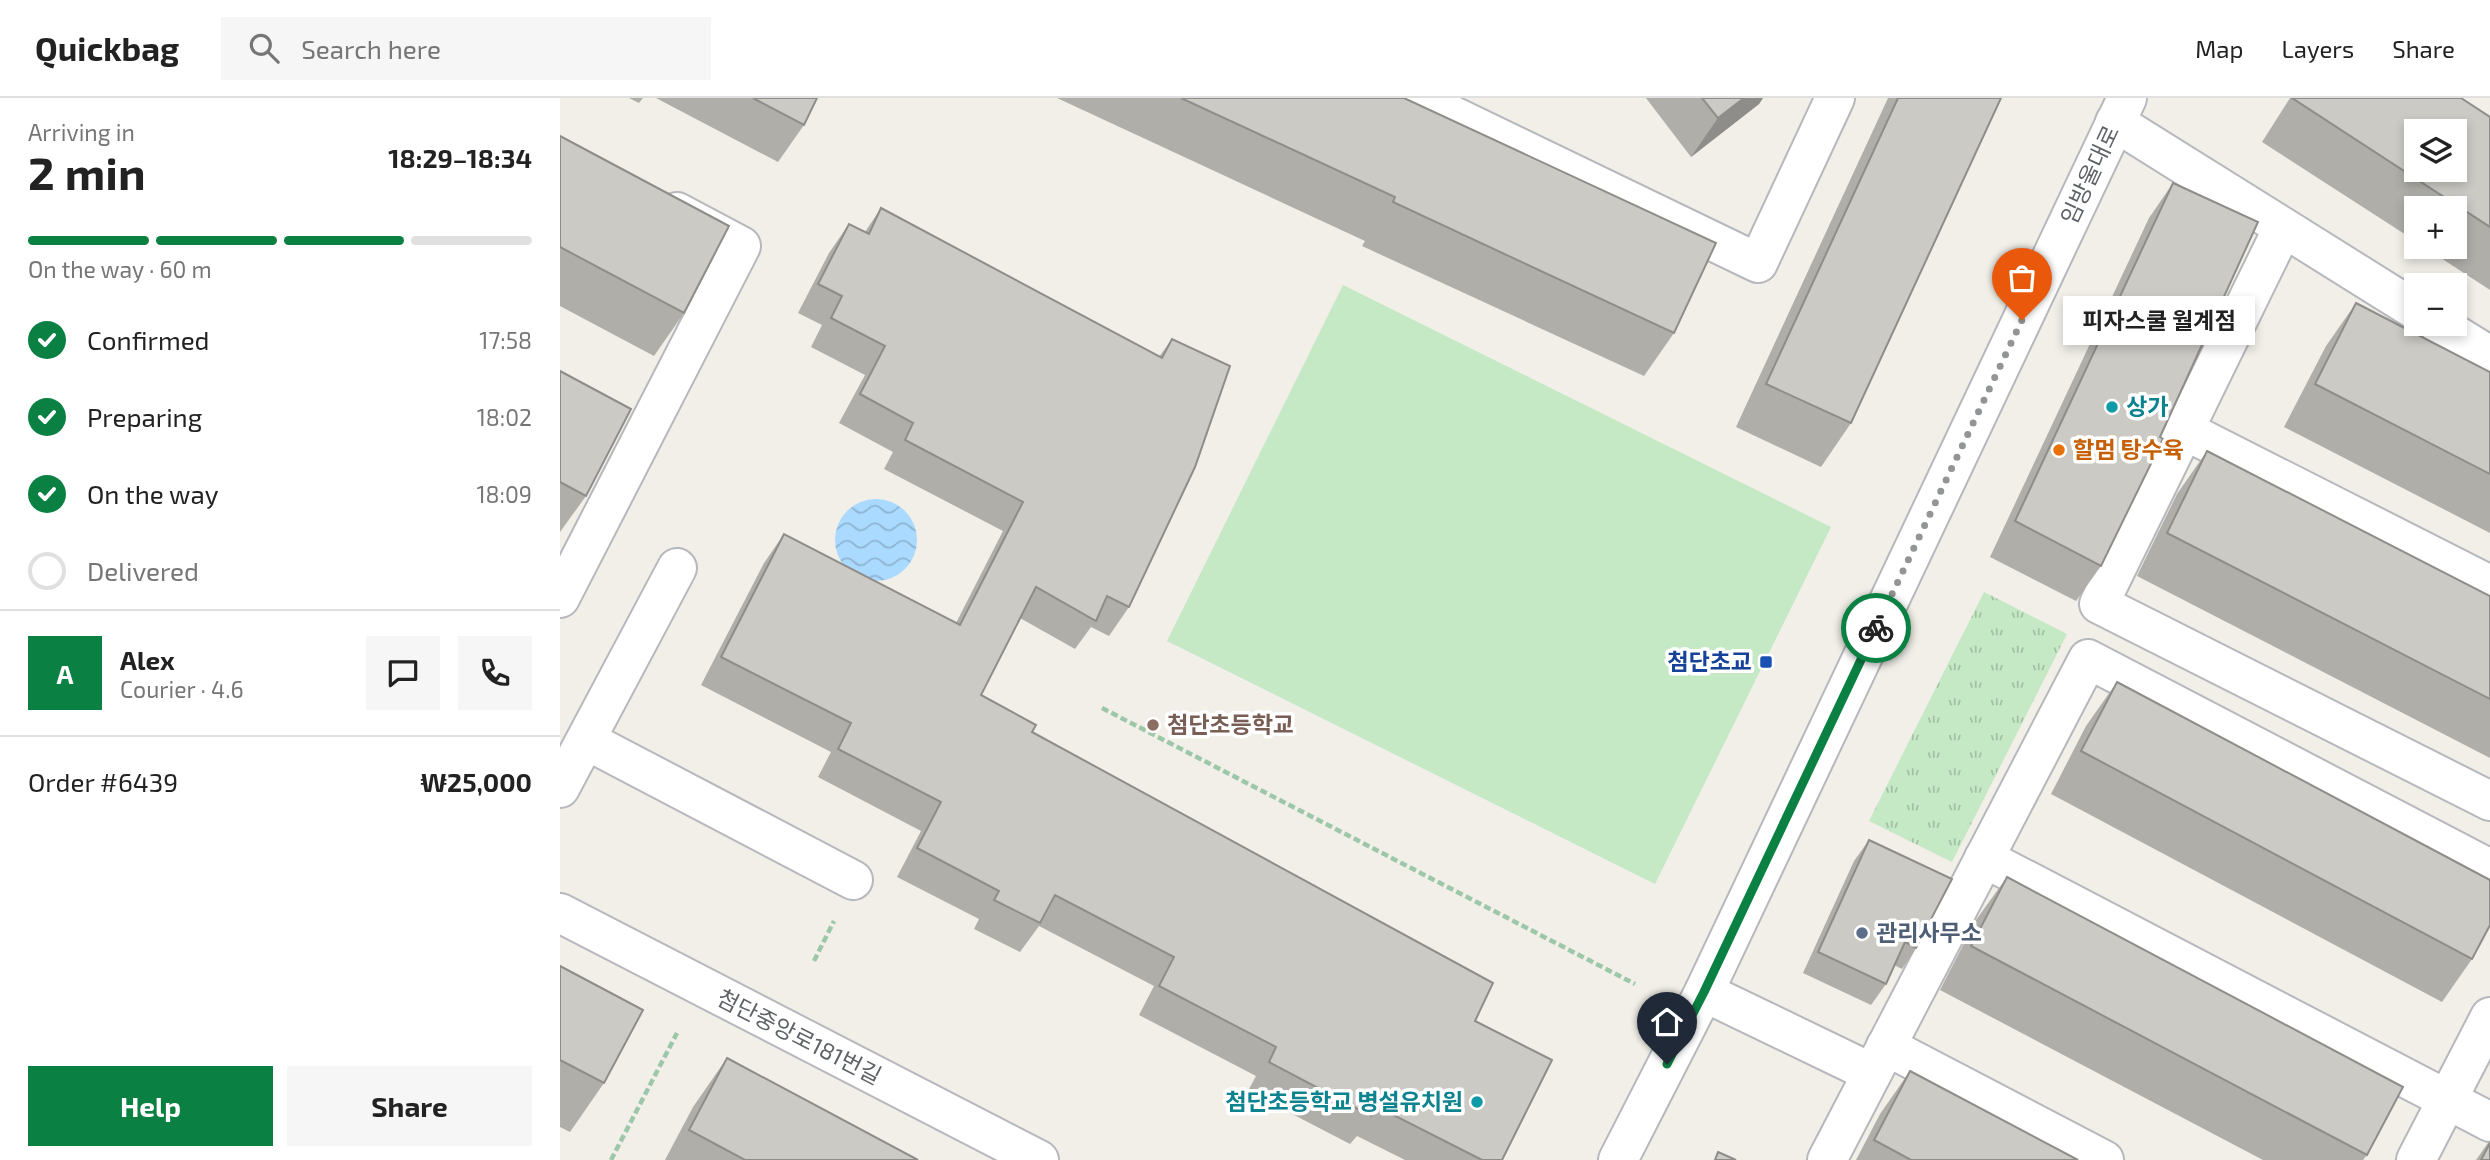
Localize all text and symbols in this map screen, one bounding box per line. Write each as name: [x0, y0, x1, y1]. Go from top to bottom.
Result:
search box: [221, 17, 711, 80]
text: Quickbag: [35, 28, 179, 68]
icon: search: [245, 29, 283, 67]
text: Search here: [301, 33, 441, 64]
text: Map: [2195, 34, 2243, 63]
text: Layers: [2281, 34, 2354, 63]
text: Share: [2392, 34, 2455, 63]
text: Arriving in: [28, 118, 135, 146]
map controls: [2404, 119, 2467, 336]
button: layers: [2404, 119, 2467, 182]
street label: 임방울대로: [2054, 121, 2124, 228]
text: 18:29–18:34: [388, 142, 532, 173]
text: 2 min: [28, 144, 146, 199]
button: +: [2404, 196, 2467, 259]
pin: [1992, 248, 2052, 320]
text: On the way · 60 m: [28, 255, 212, 283]
icon: bag: [2003, 259, 2041, 297]
button: −: [2404, 273, 2467, 336]
callout: 피자스쿨 월계점: [2064, 296, 2256, 344]
text: 피자스쿨 월계점: [2082, 306, 2236, 334]
icon: check: [28, 321, 66, 359]
text: Confirmed: [87, 324, 210, 355]
text: 17:58: [479, 326, 532, 354]
place label: 상가: [2126, 392, 2168, 420]
icon: check: [28, 398, 66, 436]
marker: 상가: [2104, 399, 2120, 415]
text: Preparing: [87, 401, 202, 432]
text: 18:02: [477, 403, 532, 431]
place label: 할멈 탕수육: [2073, 435, 2184, 463]
marker: 할멈 탕수육: [2051, 442, 2067, 458]
icon: check: [28, 475, 66, 513]
text: On the way: [87, 478, 218, 509]
text: 18:09: [476, 480, 532, 508]
text: Delivered: [87, 555, 199, 586]
courier: [1841, 593, 1911, 663]
icon: bike: [1857, 609, 1895, 647]
button: chat: [366, 636, 440, 710]
button: phone: [458, 636, 532, 710]
text: Alex: [120, 644, 175, 675]
place label: 첨단초교: [1667, 647, 1752, 675]
marker: 첨단초교: [1758, 654, 1774, 670]
text: A: [57, 658, 73, 689]
text: Courier · 4.6: [120, 675, 244, 703]
place label: 첨단초등학교: [1167, 710, 1294, 738]
marker: 첨단초등학교: [1145, 717, 1161, 733]
text: Order #6439: [28, 766, 178, 797]
text: ₩25,000: [420, 766, 532, 797]
place label: 관리사무소: [1876, 918, 1982, 946]
marker: 관리사무소: [1854, 925, 1870, 941]
street label: 첨단중앙로181번길: [713, 983, 886, 1090]
pin: [1637, 992, 1697, 1064]
icon: home: [1648, 1003, 1686, 1041]
button: Help: [28, 1066, 273, 1146]
button: Share: [287, 1066, 532, 1146]
place label: 첨단초등학교 병설유치원: [1225, 1087, 1463, 1115]
marker: 첨단초등학교 병설유치원: [1469, 1094, 1485, 1110]

